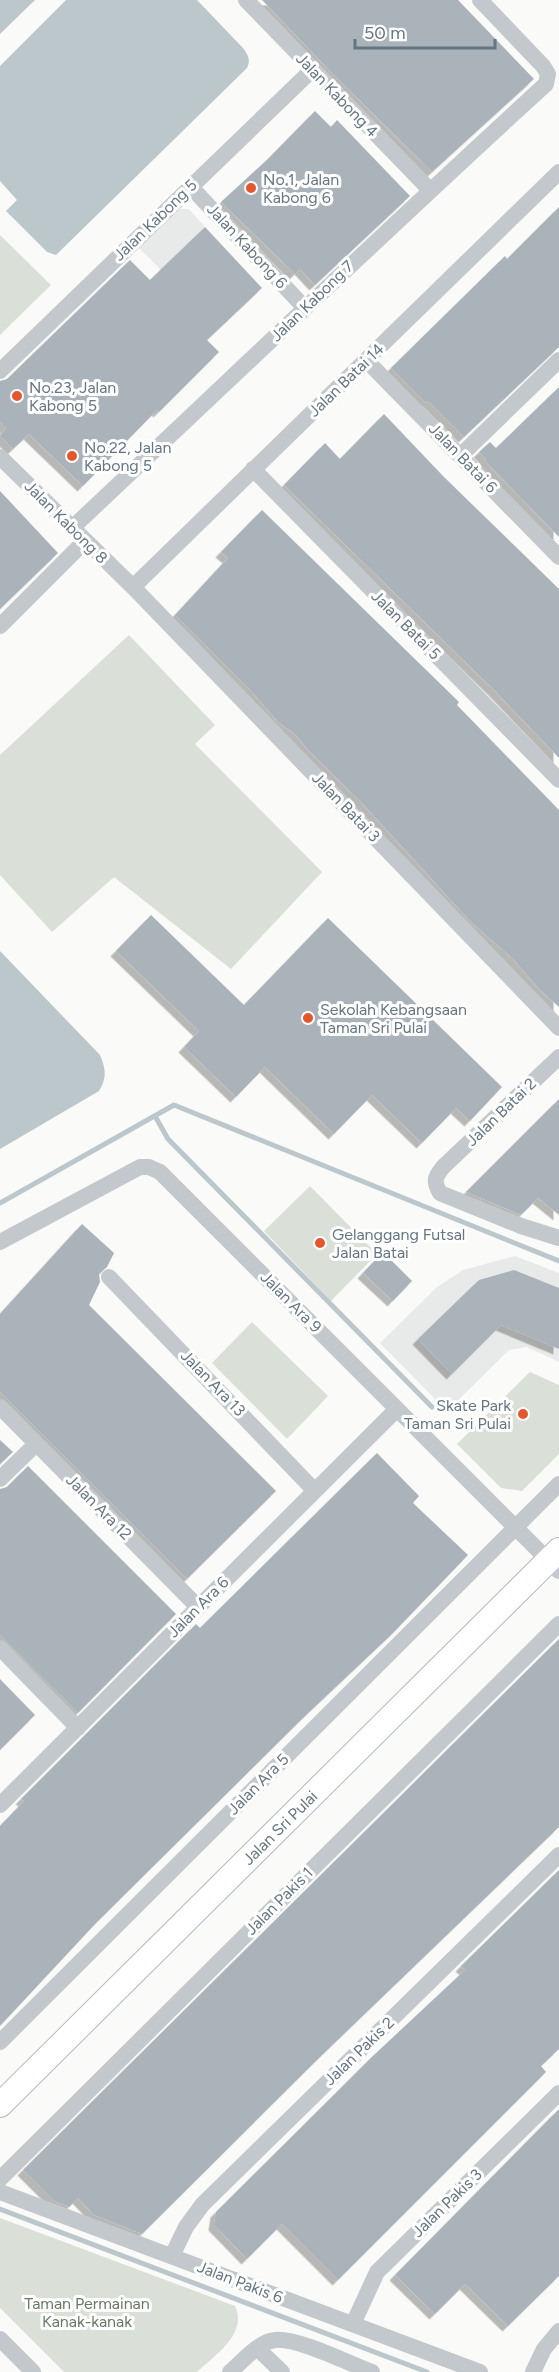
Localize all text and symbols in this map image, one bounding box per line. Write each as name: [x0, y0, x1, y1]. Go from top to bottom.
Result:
scale bar: [355, 12, 494, 50]
text: 50 m: [364, 22, 406, 44]
street label: Jalan Kabong 4: [292, 49, 382, 141]
place label: No.1, Jalan Kabong 6: [263, 170, 339, 207]
street label: Jalan Kabong 5: [109, 175, 201, 265]
marker: No.1, Jalan Kabong 6: [244, 181, 258, 195]
street label: Jalan Kabong 6: [203, 200, 291, 292]
street label: Jalan Kabong 7: [266, 256, 358, 345]
street label: Jalan Batai 14: [304, 339, 388, 421]
place label: No.23, Jalan Kabong 5: [29, 378, 116, 415]
marker: No.23, Jalan Kabong 5: [10, 389, 24, 403]
street label: Jalan Batai 6: [425, 419, 501, 497]
place label: No.22, Jalan Kabong 5: [84, 438, 172, 475]
marker: No.22, Jalan Kabong 5: [65, 449, 79, 463]
street label: Jalan Kabong 8: [21, 477, 111, 567]
street label: Jalan Batai 5: [367, 586, 445, 664]
street label: Jalan Batai 3: [308, 768, 384, 846]
place label: Sekolah Kebangsaan Taman Sri Pulai: [320, 1000, 467, 1037]
marker: Sekolah Kebangsaan Taman Sri Pulai: [301, 1011, 315, 1025]
street label: Jalan Batai 2: [462, 1074, 540, 1150]
place label: Gelanggang Futsal Jalan Batai: [332, 1225, 465, 1262]
marker: Gelanggang Futsal Jalan Batai: [313, 1236, 327, 1250]
street label: Jalan Ara 9: [257, 1268, 325, 1336]
street label: Jalan Ara 13: [177, 1346, 249, 1420]
place label: Skate Park Taman Sri Pulai: [404, 1396, 511, 1433]
marker: Skate Park Taman Sri Pulai: [516, 1407, 530, 1421]
street label: Jalan Ara 12: [62, 1470, 136, 1544]
street label: Jalan Ara 6: [164, 1573, 232, 1641]
street label: Jalan Ara 5: [224, 1750, 292, 1818]
street label: Jalan Sri Pulai: [238, 1786, 321, 1868]
street label: Jalan Pakis 1: [241, 1863, 317, 1939]
street label: Jalan Pakis 2: [320, 2013, 398, 2089]
street label: Jalan Pakis 3: [408, 2165, 486, 2241]
street label: Jalan Pakis 6: [195, 2257, 285, 2307]
park label: Taman Permainan Kanak-kanak: [24, 2294, 150, 2331]

